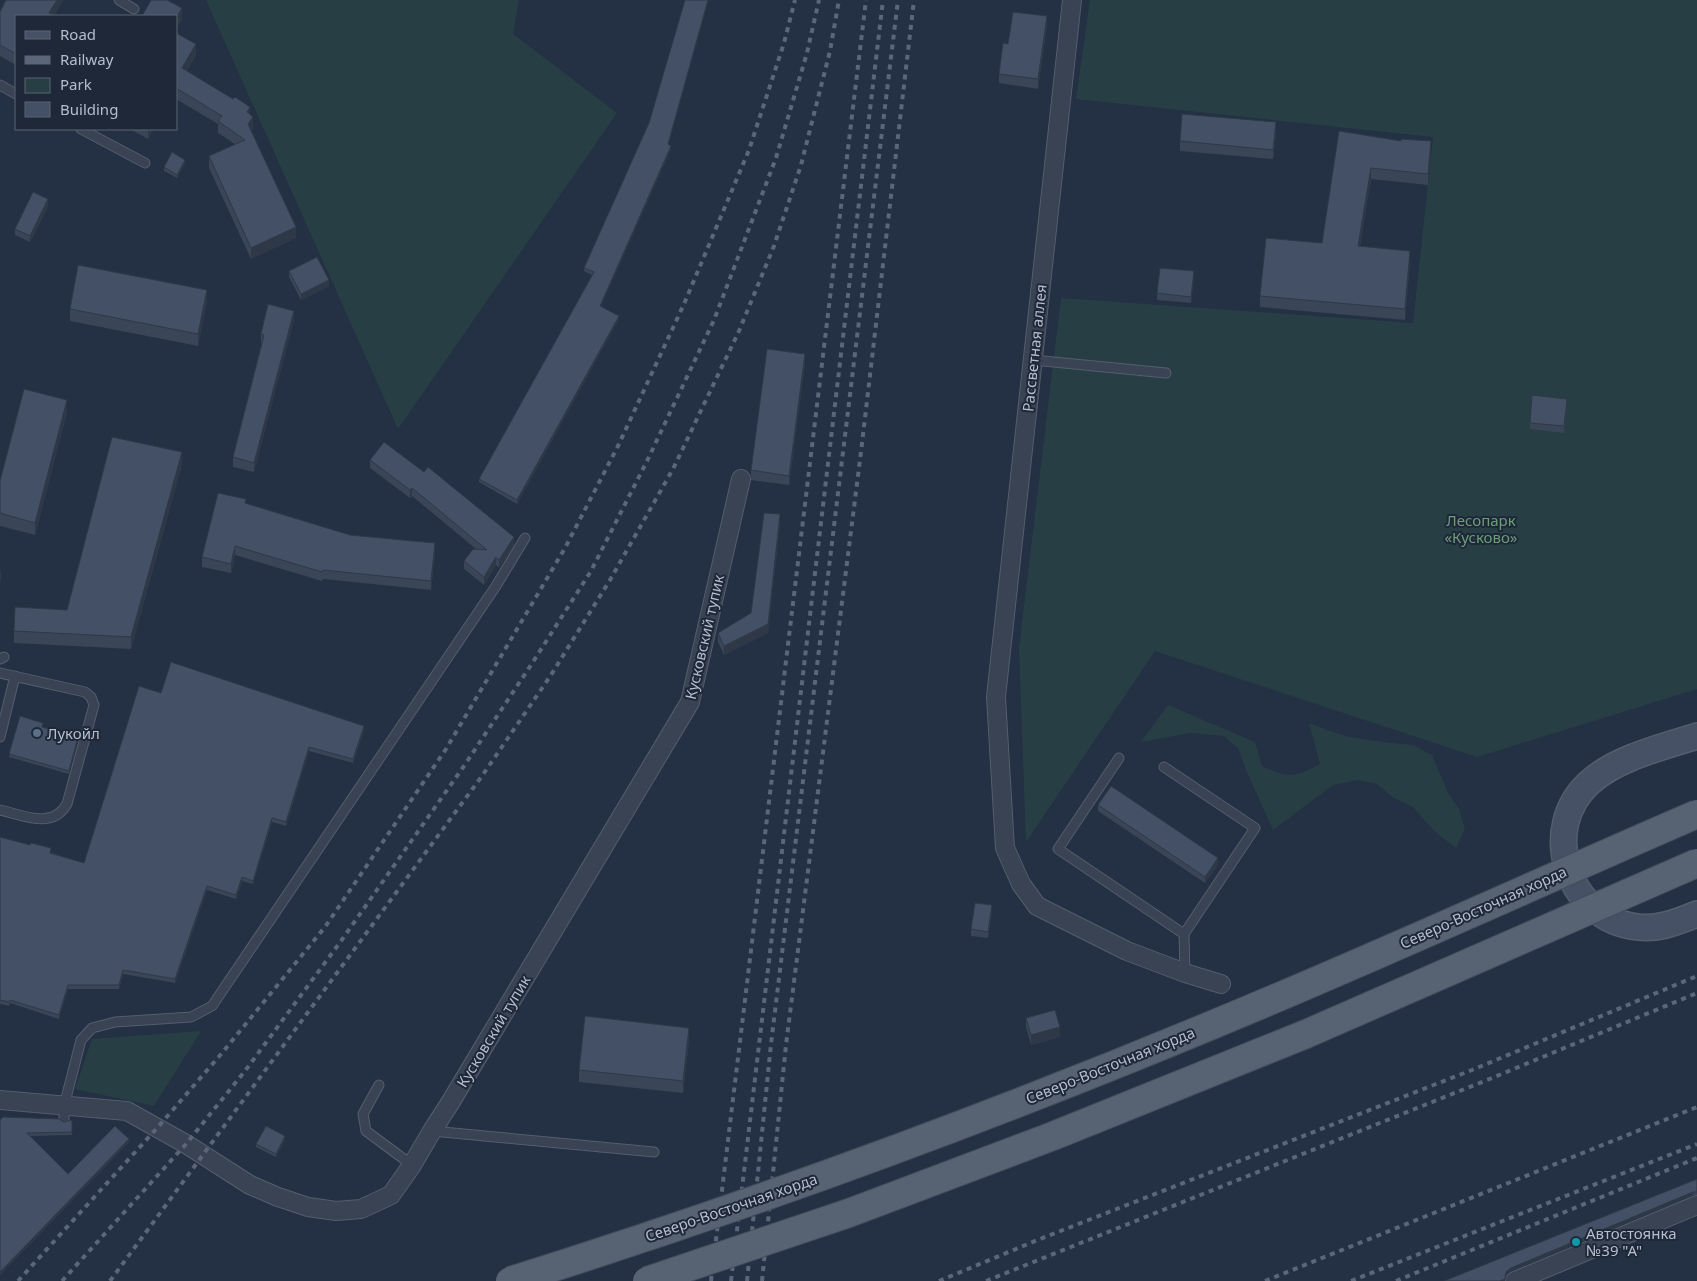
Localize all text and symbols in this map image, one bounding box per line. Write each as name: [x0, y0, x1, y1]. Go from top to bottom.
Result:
legend: [15, 15, 178, 130]
text: Road: [60, 24, 96, 44]
text: Railway: [60, 49, 114, 69]
text: Park: [60, 74, 92, 94]
text: Building: [60, 99, 118, 119]
street label: Рассветная аллея: [1017, 283, 1051, 413]
park label: Лесопарк «Кусково»: [1444, 510, 1518, 547]
street label: Кусковский тупик: [680, 573, 728, 701]
place label: Лукойл: [47, 723, 100, 743]
marker: Лукойл: [31, 727, 43, 739]
street label: Северо-Восточная хорда: [1396, 861, 1570, 953]
street label: Кусковский тупик: [452, 971, 534, 1091]
street label: Северо-Восточная хорда: [1022, 1022, 1198, 1108]
street label: Северо-Восточная хорда: [642, 1168, 820, 1246]
place label: Автостоянка №39 "А": [1586, 1223, 1676, 1260]
marker: Автостоянка №39 "А": [1570, 1236, 1582, 1248]

